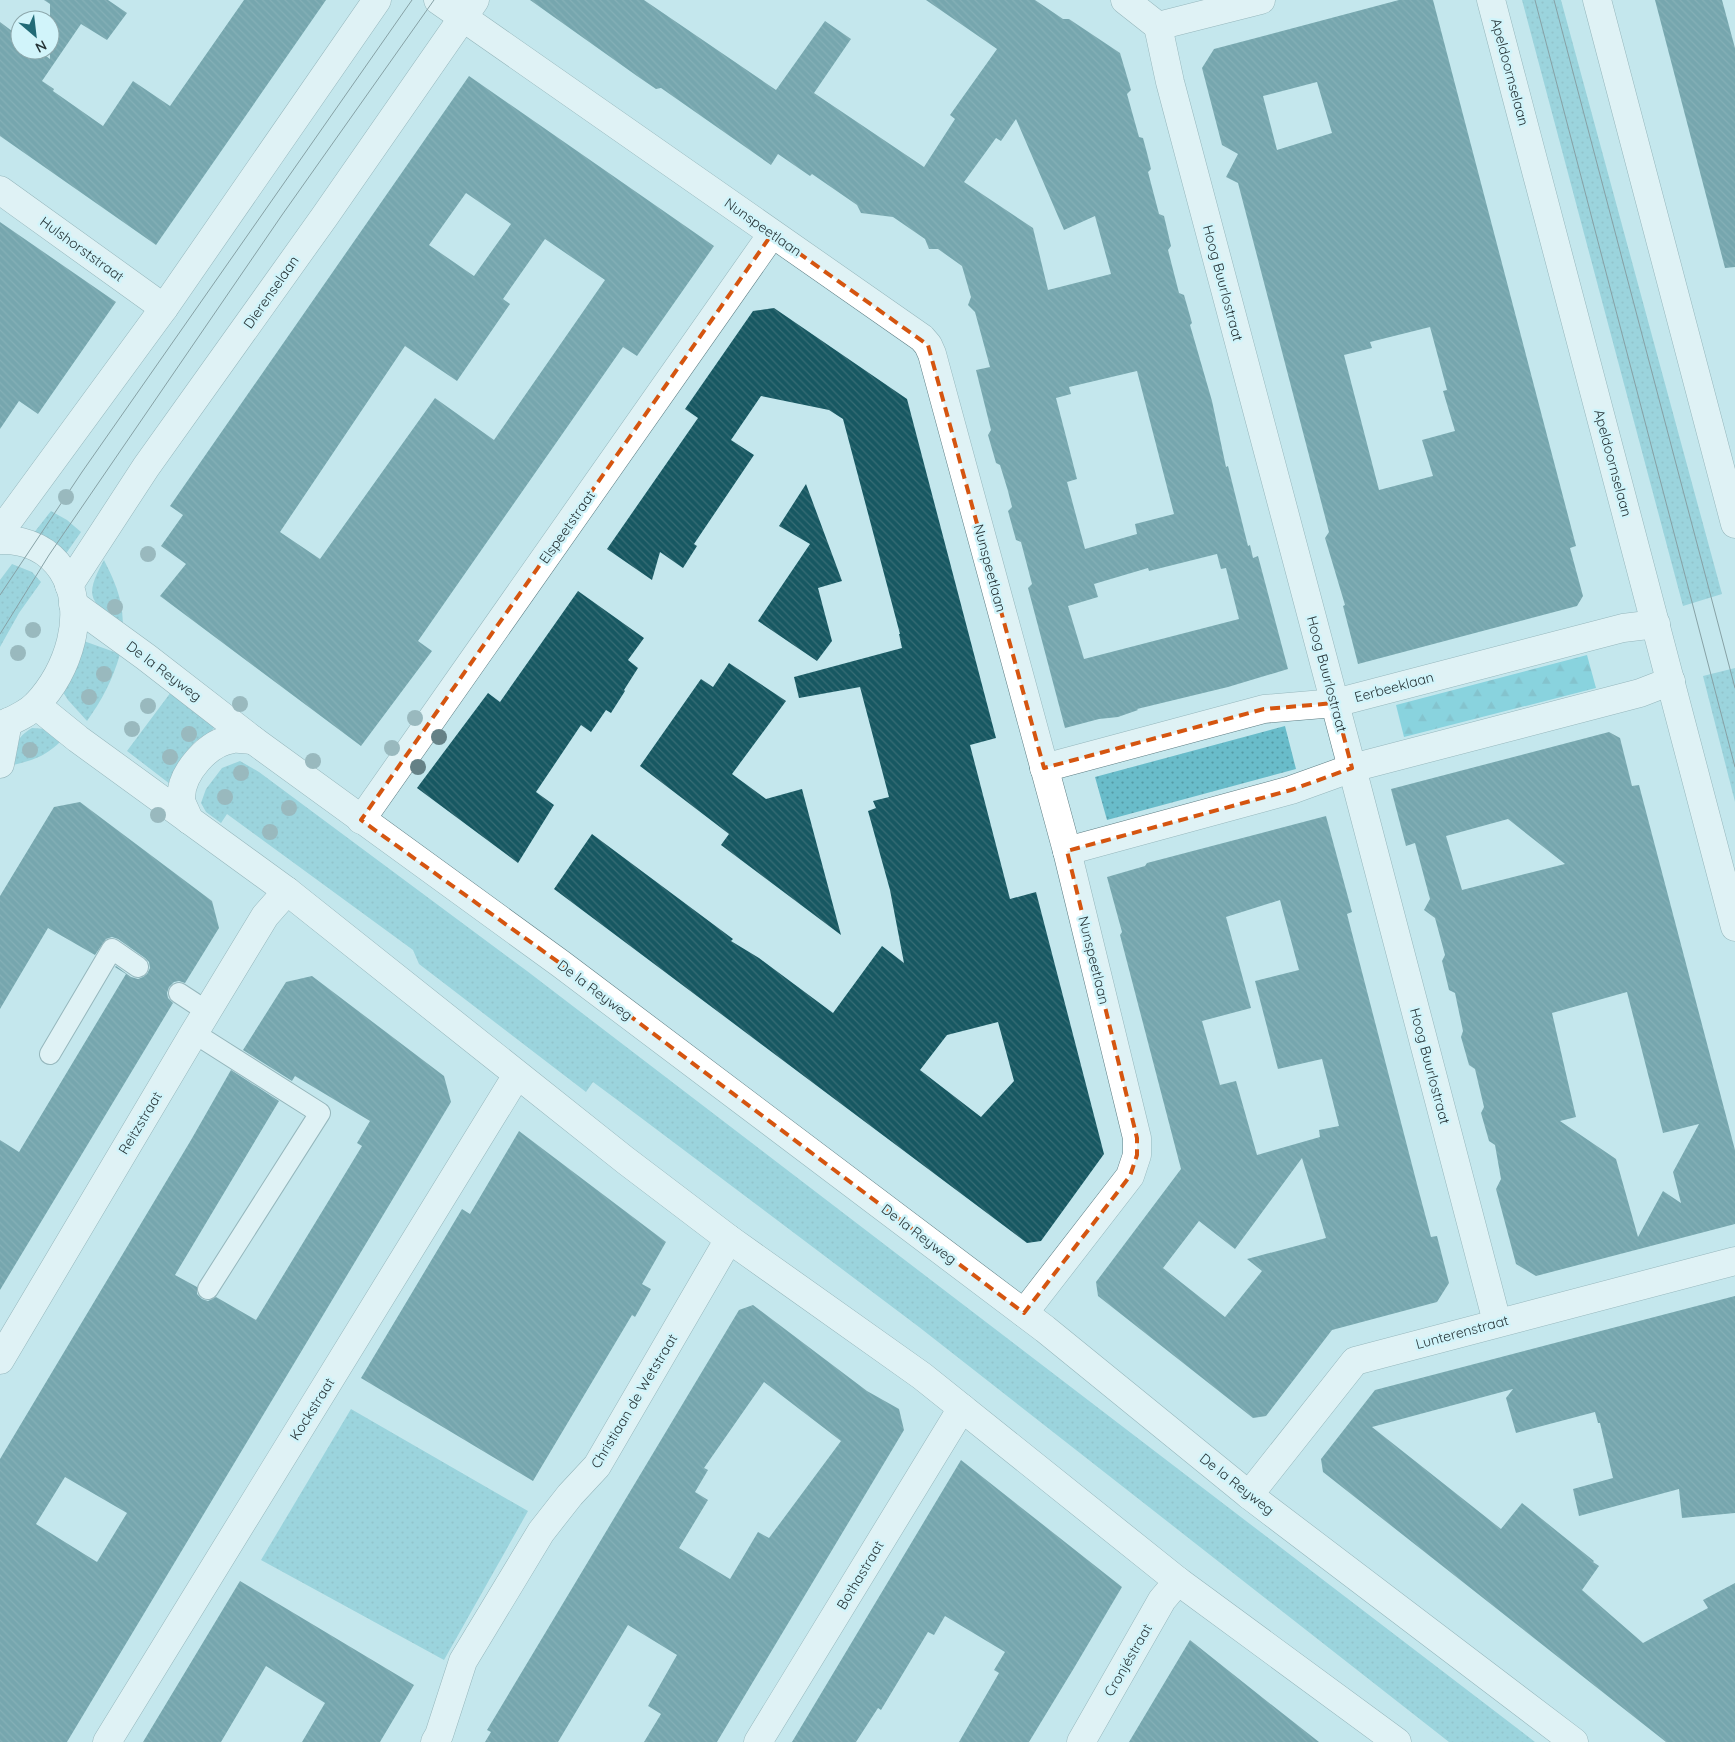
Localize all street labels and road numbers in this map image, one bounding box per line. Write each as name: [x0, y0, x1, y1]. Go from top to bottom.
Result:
street label: Apeldoornselaan: [1487, 16, 1533, 128]
street label: Nunspeetlaan: [721, 194, 805, 260]
street label: Hulshorststraat: [36, 212, 128, 286]
street label: Hoog Buurlostraat: [1199, 223, 1247, 343]
street label: Dierenselaan: [239, 252, 303, 332]
street label: Apeldoornselaan: [1590, 407, 1636, 519]
street label: Elspeetstraat: [535, 487, 599, 567]
street label: Nunspeetlaan: [970, 522, 1010, 614]
street label: Hoog Buurlostraat: [1303, 614, 1351, 734]
street label: De la Reyweg: [123, 637, 205, 705]
street label: Eerbeeklaan: [1352, 668, 1436, 706]
street label: Nunspeetlaan: [1074, 914, 1114, 1006]
street label: De la Reyweg: [554, 956, 636, 1024]
street label: Hoog Buurlostraat: [1406, 1006, 1454, 1126]
street label: Reitzstraat: [114, 1088, 166, 1158]
street label: De la Reyweg: [878, 1200, 960, 1268]
street label: Lunterenstraat: [1414, 1311, 1511, 1353]
street label: Christiaan de Wetstraat: [587, 1330, 681, 1471]
street label: Kockstraat: [286, 1374, 338, 1444]
street label: De la Reyweg: [1196, 1449, 1278, 1519]
street label: Bothastraat: [832, 1537, 888, 1613]
street label: Cronjéstraat: [1100, 1620, 1156, 1700]

